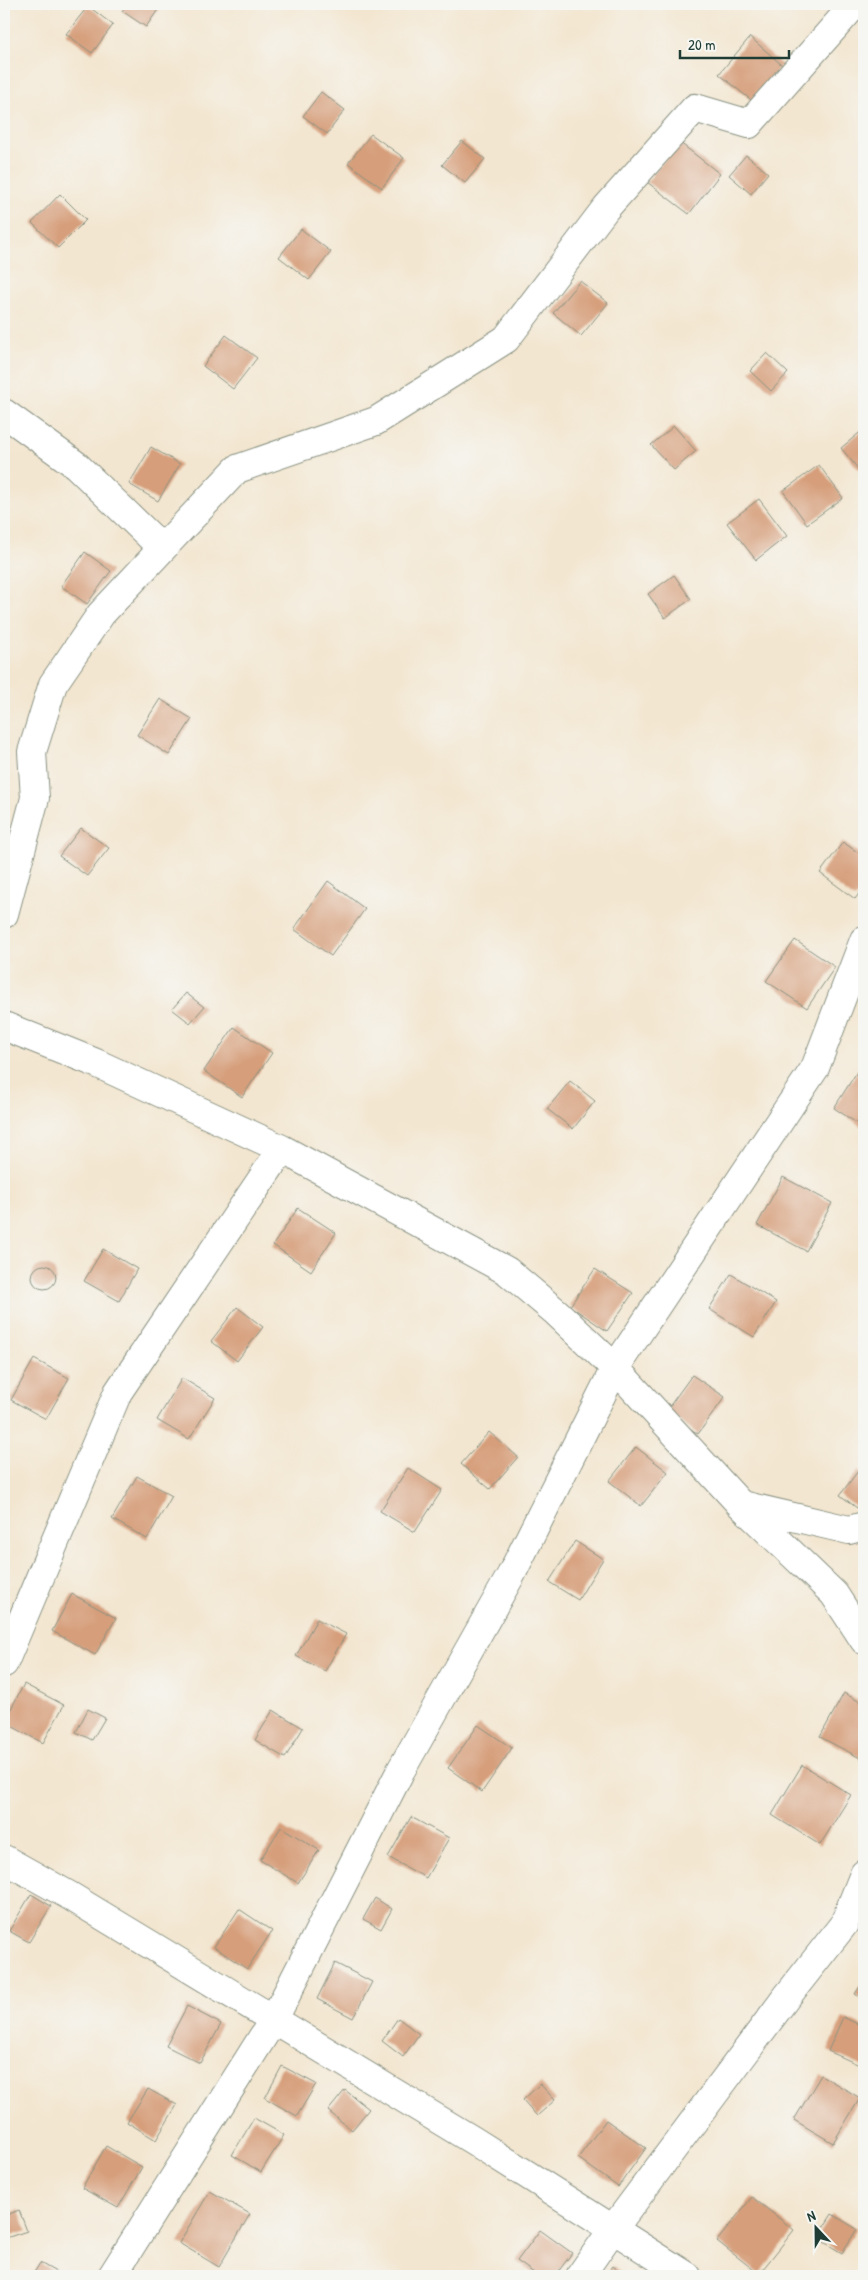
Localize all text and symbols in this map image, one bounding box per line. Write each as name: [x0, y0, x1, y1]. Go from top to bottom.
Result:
scale bar: [680, 28, 789, 60]
text: 20 m: [688, 34, 715, 55]
north arrow: [790, 2202, 840, 2252]
text: N: [804, 2205, 818, 2226]

